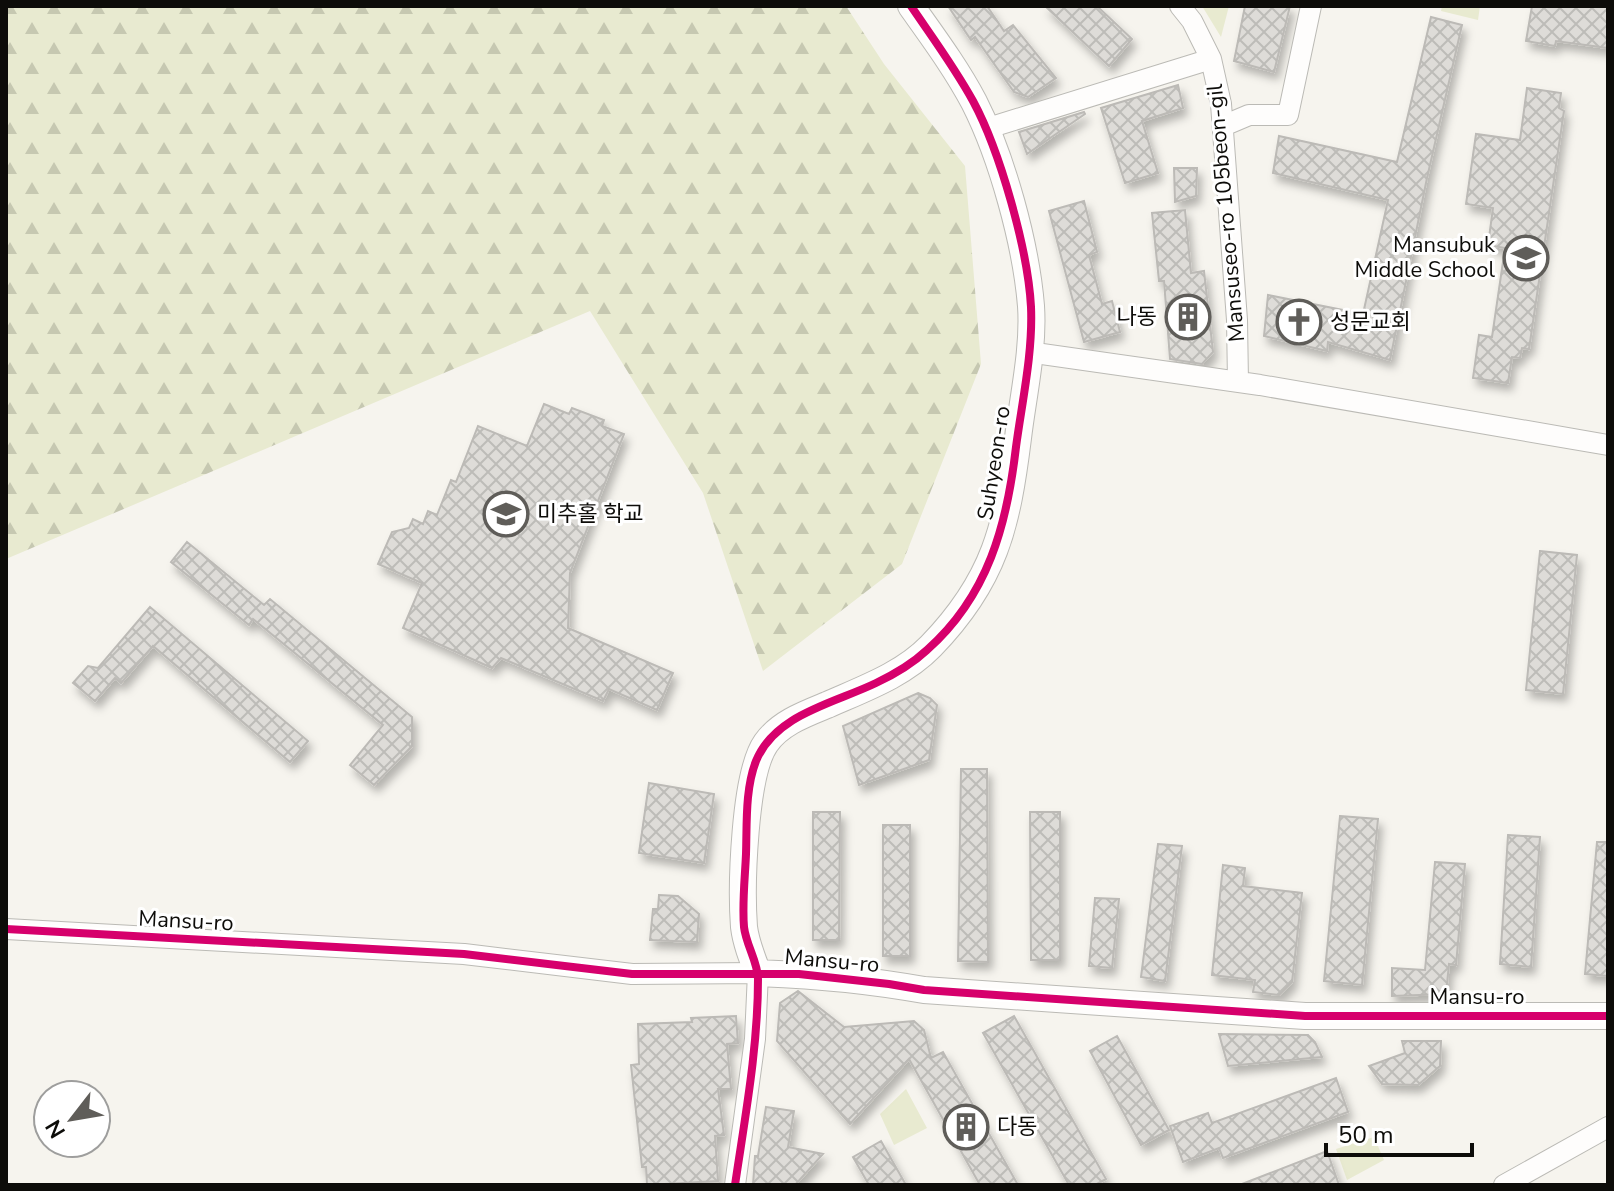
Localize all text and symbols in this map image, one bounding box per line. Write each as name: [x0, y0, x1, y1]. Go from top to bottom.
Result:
street label: Mansuseo-ro 105beon-gil: [1200, 82, 1252, 343]
place label: Mansubuk Middle School: [1354, 230, 1496, 285]
school or university icon: Mansubuk Middle School: [1502, 234, 1550, 282]
building icon: 나동: [1164, 293, 1212, 341]
church icon: 성문교회: [1275, 298, 1323, 346]
place label: 나동: [1117, 302, 1157, 332]
place label: 성문교회: [1330, 307, 1411, 337]
street label: Suhyeon-ro: [970, 404, 1018, 522]
school or university icon: 미추홀 학교: [482, 490, 530, 538]
place label: 미추홀 학교: [537, 499, 644, 529]
street label: Mansu-ro: [138, 904, 234, 938]
street label: Mansu-ro: [783, 942, 881, 980]
street label: Mansu-ro: [1429, 982, 1525, 1012]
north arrow: [32, 1079, 112, 1159]
building icon: 다동: [942, 1103, 990, 1151]
scale bar: [1326, 1107, 1472, 1157]
place label: 다동: [997, 1112, 1037, 1142]
text: N: [39, 1114, 73, 1144]
text: 50 m: [1338, 1119, 1394, 1151]

